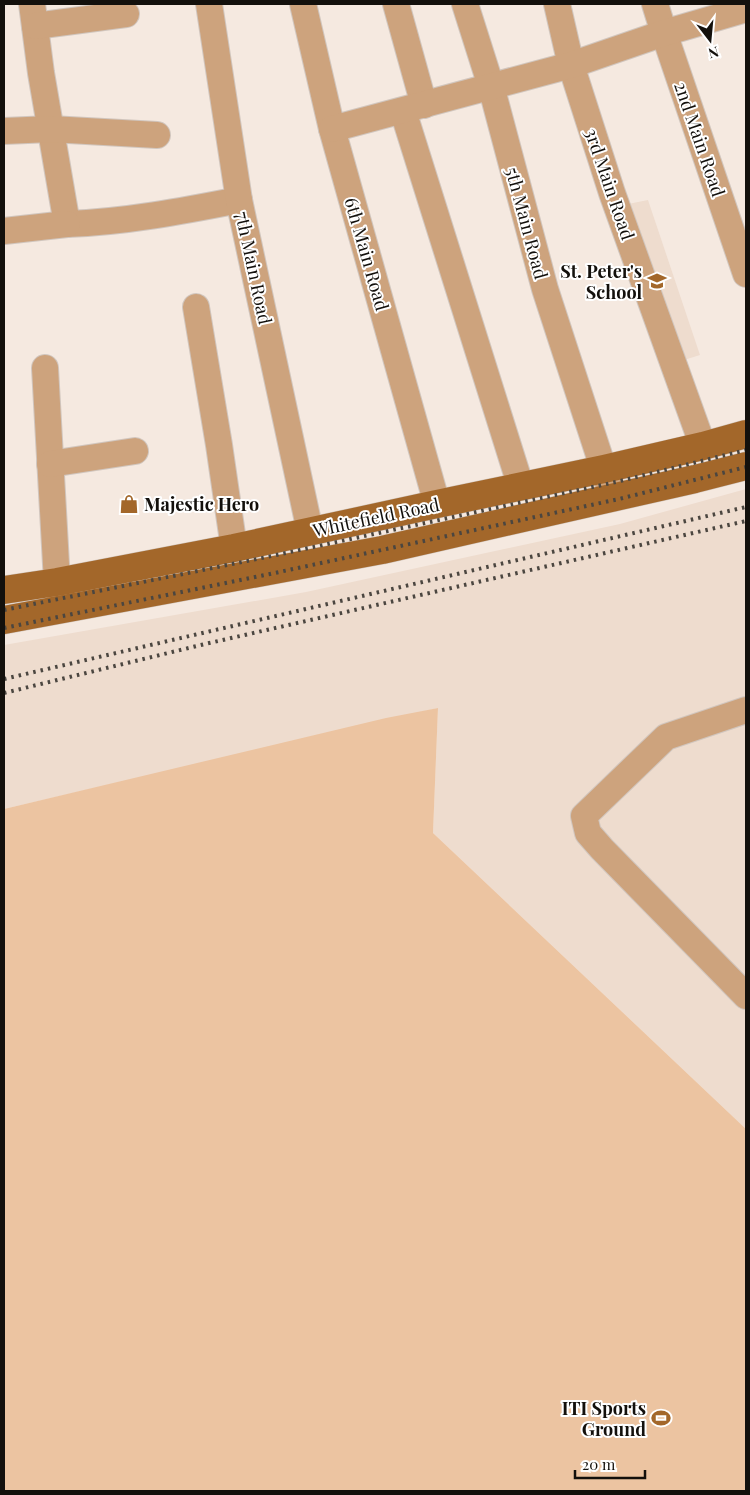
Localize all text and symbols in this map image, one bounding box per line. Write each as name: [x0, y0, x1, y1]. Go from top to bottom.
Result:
north arrow: [685, 15, 735, 65]
text: N: [706, 42, 721, 64]
street label: 2nd Main Road: [669, 78, 731, 200]
street label: 3rd Main Road: [580, 125, 641, 244]
street label: 5th Main Road: [501, 164, 554, 282]
street label: 6th Main Road: [339, 195, 395, 314]
street label: 7th Main Road: [230, 209, 278, 327]
place label: St. Peter's School: [560, 259, 642, 304]
school or university icon: St. Peter's School: [646, 270, 668, 292]
place label: Majestic Hero: [144, 492, 259, 516]
street label: Whitefield Road: [310, 492, 442, 542]
shop icon: Majestic Hero: [118, 493, 140, 515]
place label: ITI Sports Ground: [562, 1396, 646, 1441]
sports icon: ITI Sports Ground: [650, 1407, 672, 1429]
scale bar: [575, 1448, 645, 1480]
text: 20 m: [582, 1454, 616, 1474]

